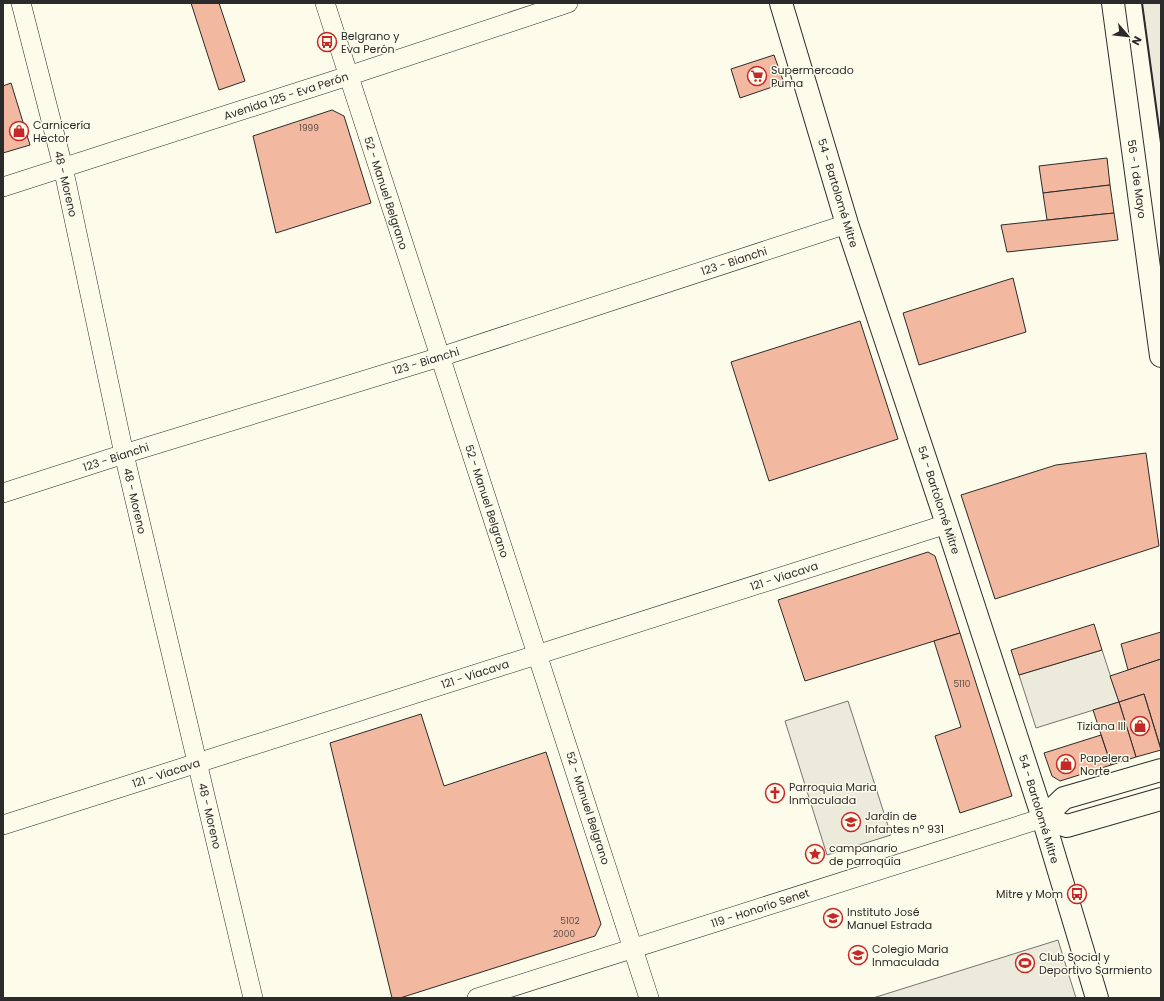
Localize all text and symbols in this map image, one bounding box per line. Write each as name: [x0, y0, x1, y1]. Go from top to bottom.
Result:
north arrow: [1108, 16, 1148, 56]
place label: Belgrano y Eva Perón: [341, 28, 400, 57]
bus stop icon: Belgrano y Eva Perón: [316, 31, 338, 53]
text: N: [1128, 33, 1146, 48]
place label: Supermercado Puma: [771, 62, 854, 91]
supermarket icon: Supermercado Puma: [746, 65, 768, 87]
street label: Avenida 125 - Eva Perón: [222, 68, 350, 124]
place label: Carnicería Hector: [33, 117, 91, 146]
shop icon: Carnicería Hector: [8, 120, 30, 142]
house number: 1999: [299, 122, 319, 134]
street label: 52 - Manuel Belgrano: [360, 134, 412, 252]
street label: 54 - Bartolomé Mitre: [814, 137, 862, 250]
street label: 56 - 1 de Mayo: [1124, 138, 1150, 220]
street label: 48 - Moreno: [51, 149, 81, 219]
street label: 123 - Bianchi: [699, 243, 769, 279]
street label: 123 - Bianchi: [391, 343, 461, 379]
street label: 123 - Bianchi: [81, 439, 151, 475]
street label: 52 - Manuel Belgrano: [461, 442, 513, 560]
street label: 54 - Bartolomé Mitre: [914, 444, 964, 556]
street label: 48 - Moreno: [120, 466, 150, 536]
street label: 121 - Viacava: [748, 557, 820, 595]
street label: 121 - Viacava: [439, 655, 511, 693]
house number: 5110: [953, 678, 971, 690]
shop icon: Tiziana III: [1129, 715, 1151, 737]
place label: Tiziana III: [1077, 718, 1126, 734]
street label: 52 - Manuel Belgrano: [562, 749, 614, 867]
place label: Papelera Norte: [1080, 750, 1129, 779]
street label: 54 - Bartolomé Mitre: [1015, 753, 1063, 866]
shop icon: Papelera Norte: [1055, 753, 1077, 775]
street label: 121 - Viacava: [130, 754, 202, 792]
place label: Parroquia Maria Inmaculada: [789, 779, 877, 808]
street label: 48 - Moreno: [195, 781, 225, 851]
church icon: Parroquia Maria Inmaculada: [764, 782, 786, 804]
place label: Jardín de Infantes nº 931: [865, 808, 944, 837]
school or university icon: Jardín de Infantes nº 931: [840, 811, 862, 833]
place label: campanario de parroquia: [829, 840, 901, 869]
place icon: campanario de parroquia: [804, 843, 826, 865]
bus stop icon: Mitre y Mom: [1066, 883, 1088, 905]
street label: 119 - Honorio Senet: [709, 885, 811, 931]
place label: Mitre y Mom: [996, 886, 1063, 902]
place label: Instituto José Manuel Estrada: [847, 904, 932, 933]
school or university icon: Instituto José Manuel Estrada: [822, 907, 844, 929]
house number: 5102: [560, 915, 580, 927]
house number: 2000: [553, 928, 575, 940]
place label: Colegio Maria Inmaculada: [872, 941, 948, 970]
school or university icon: Colegio Maria Inmaculada: [847, 944, 869, 966]
place label: Club Social y Deportivo Sarmiento: [1039, 949, 1152, 978]
sports icon: Club Social y Deportivo Sarmiento: [1014, 952, 1036, 974]

